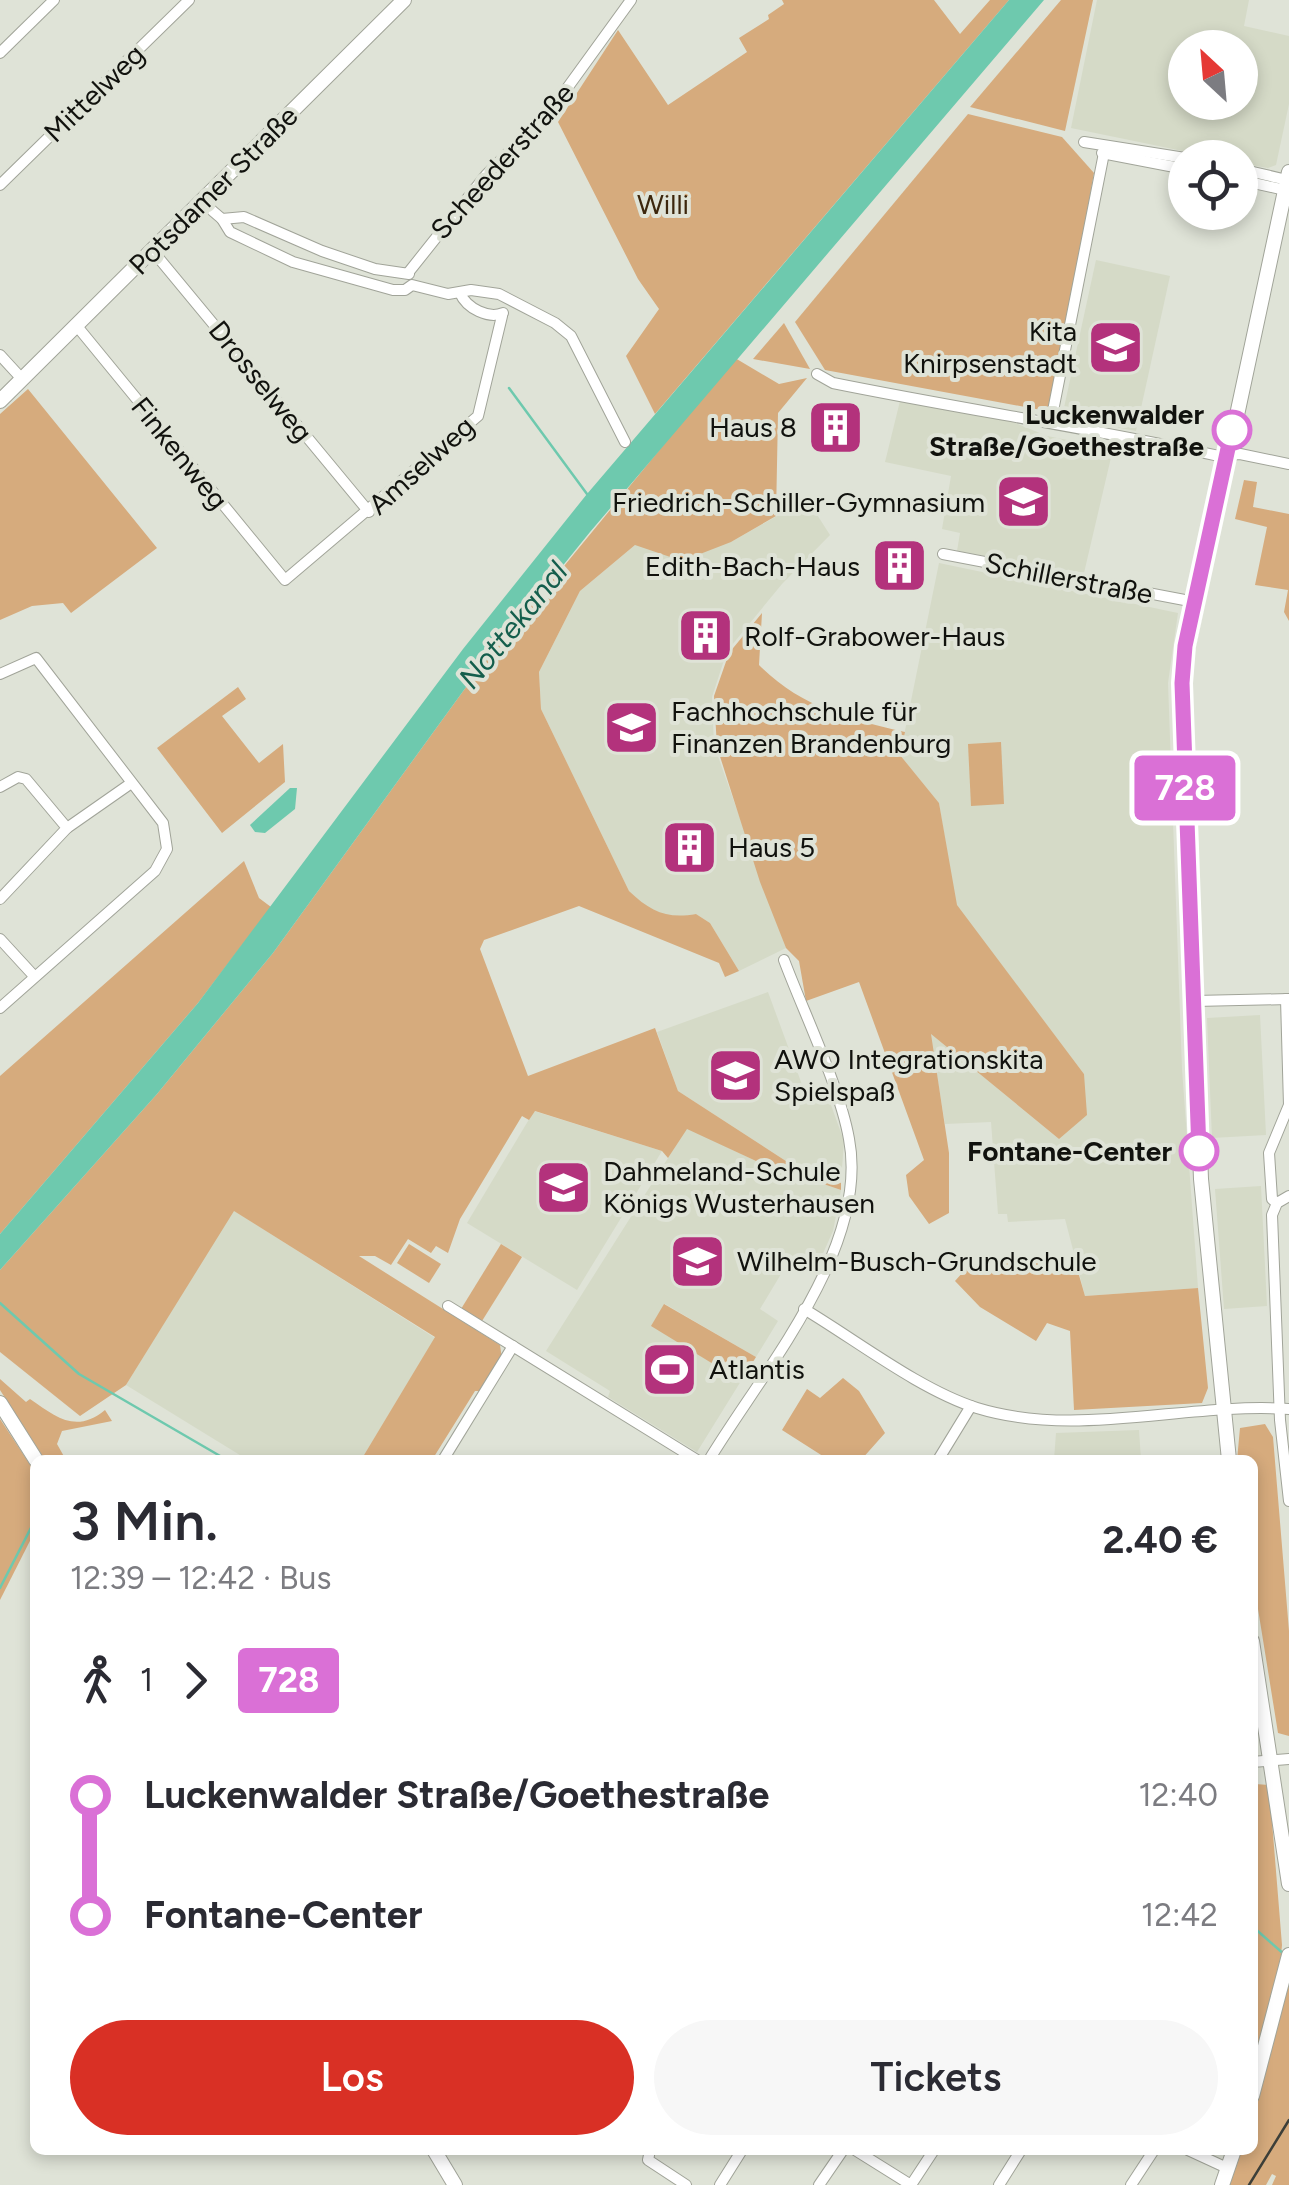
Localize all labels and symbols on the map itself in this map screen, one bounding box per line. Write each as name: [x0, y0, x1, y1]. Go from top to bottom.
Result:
north arrow: [1168, 30, 1258, 120]
street label: Mittelweg: [37, 37, 151, 149]
street label: Scheederstraße: [423, 76, 581, 246]
street label: Potsdamer Straße: [122, 99, 304, 281]
park label: Willi: [637, 187, 689, 221]
street label: Drosselweg: [202, 314, 320, 448]
place label: Kita Knirpsenstadt: [903, 314, 1077, 380]
school or university icon: Kita Knirpsenstadt: [1086, 317, 1146, 377]
street label: Finkenweg: [124, 390, 236, 516]
building icon: Haus 8: [806, 397, 866, 457]
place label: Luckenwalder Straße/Goethestraße: [929, 397, 1204, 463]
street label: Amselweg: [361, 409, 481, 521]
place label: Haus 8: [709, 410, 797, 444]
marker: Luckenwalder Straße/Goethestraße: [1213, 411, 1251, 449]
school or university icon: Friedrich-Schiller-Gymnasium: [994, 472, 1054, 532]
place label: Friedrich-Schiller-Gymnasium: [612, 485, 985, 519]
building icon: Edith-Bach-Haus: [869, 536, 929, 596]
street label: Schillerstraße: [982, 545, 1156, 611]
place label: Edith-Bach-Haus: [645, 549, 860, 583]
water label: Nottekanal: [450, 554, 576, 696]
building icon: Rolf-Grabower-Haus: [675, 606, 735, 666]
place label: Rolf-Grabower-Haus: [744, 619, 1005, 653]
place label: Fachhochschule für Finanzen Brandenburg: [671, 694, 952, 760]
school or university icon: Fachhochschule für Finanzen Brandenburg: [602, 697, 662, 757]
line badge: 728: [1128, 756, 1242, 820]
building icon: Haus 5: [659, 817, 719, 877]
place label: Haus 5: [728, 830, 815, 864]
place label: AWO Integrationskita Spielspaß: [774, 1042, 1044, 1108]
school or university icon: AWO Integrationskita Spielspaß: [705, 1045, 765, 1105]
marker: Fontane-Center: [1180, 1132, 1218, 1170]
place label: Fontane-Center: [967, 1134, 1172, 1168]
place label: Dahmeland-Schule Königs Wusterhausen: [603, 1154, 875, 1220]
school or university icon: Dahmeland-Schule Königs Wusterhausen: [534, 1157, 594, 1217]
school or university icon: Wilhelm-Busch-Grundschule: [668, 1231, 728, 1291]
place label: Wilhelm-Busch-Grundschule: [737, 1244, 1097, 1278]
sports icon: Atlantis: [640, 1339, 700, 1399]
place label: Atlantis: [709, 1352, 805, 1386]

